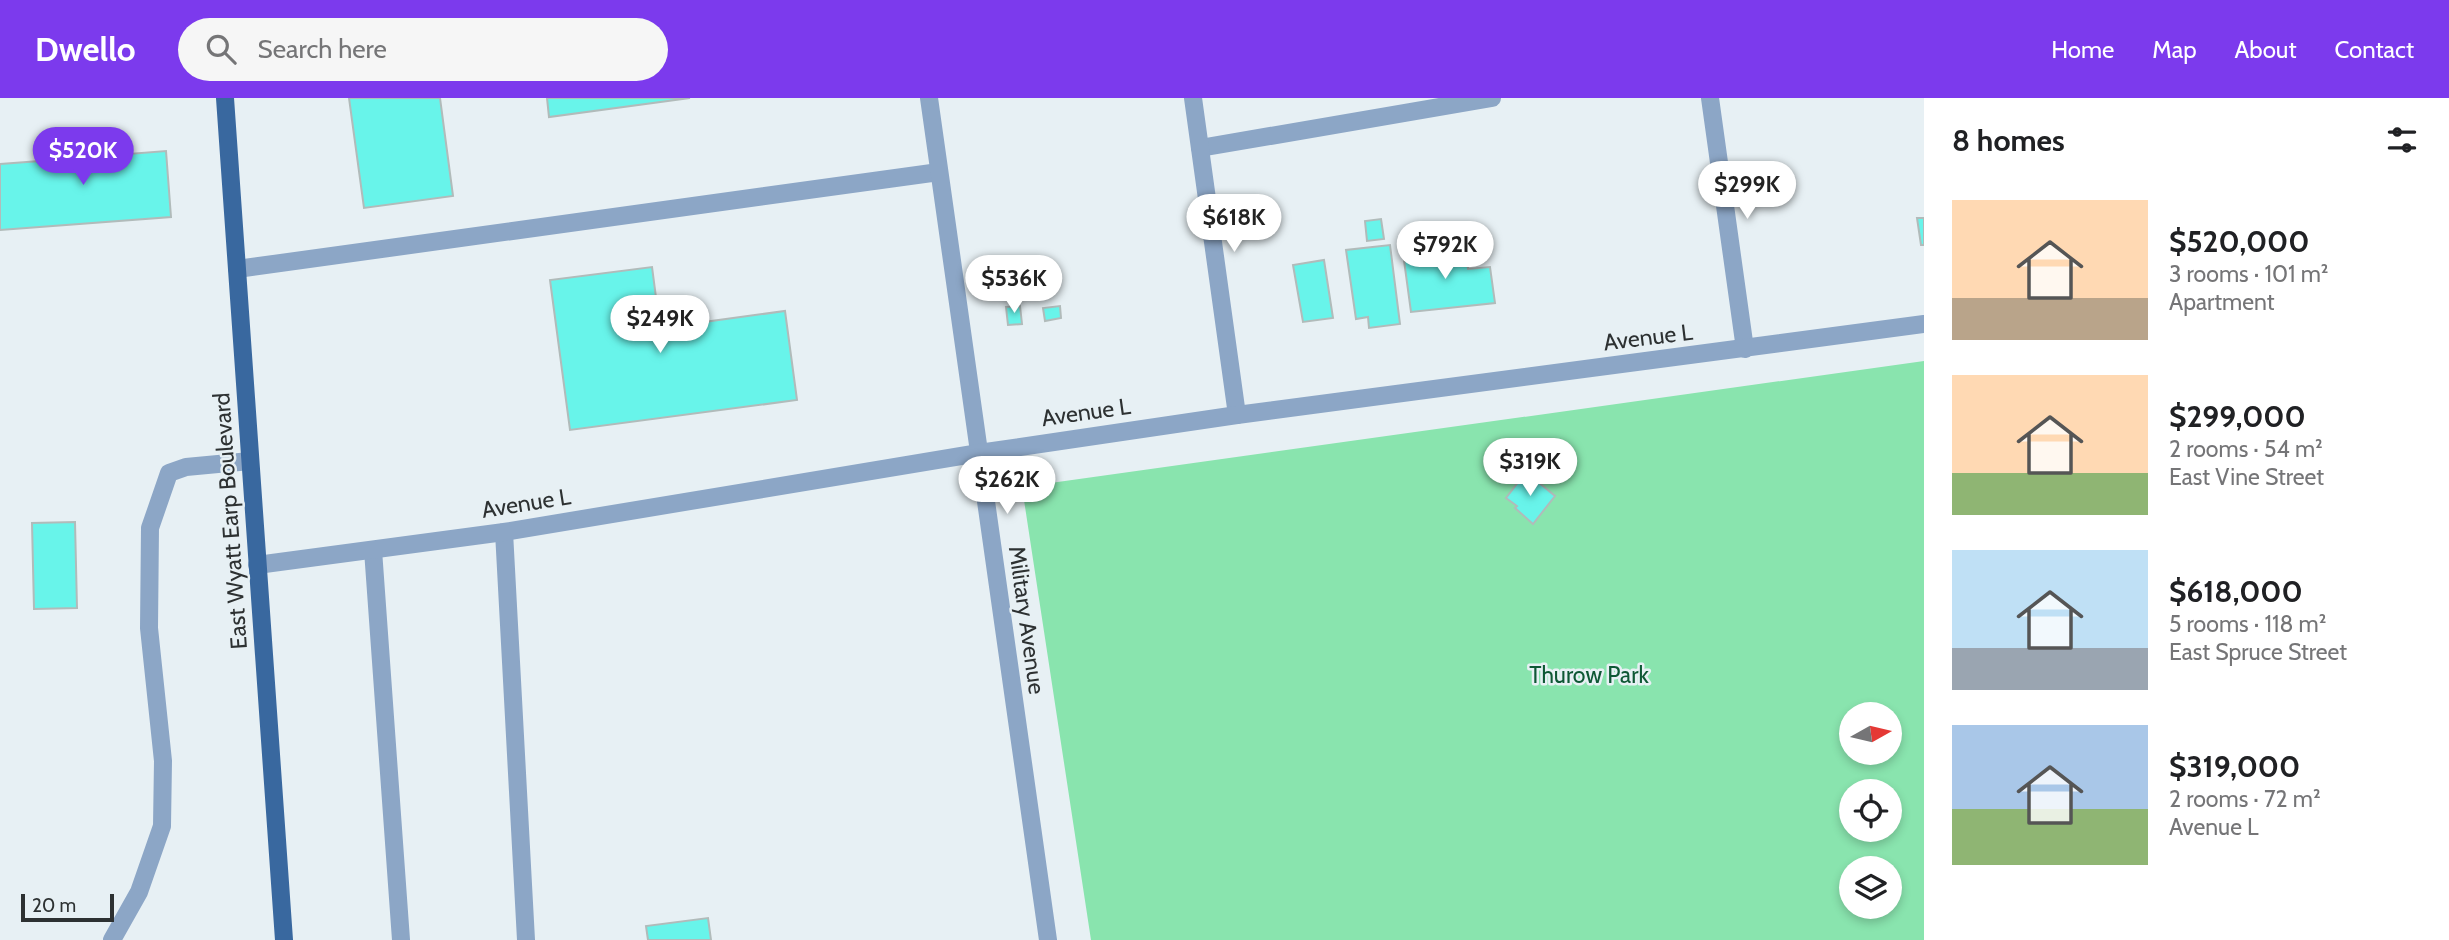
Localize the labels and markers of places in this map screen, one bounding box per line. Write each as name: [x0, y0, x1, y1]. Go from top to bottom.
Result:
pin: $520K: [34, 127, 132, 187]
pin: $299K: [1698, 162, 1796, 221]
pin: $618K: [1185, 194, 1283, 254]
pin: $792K: [1396, 222, 1494, 281]
pin: $536K: [965, 256, 1063, 315]
pin: $249K: [611, 296, 709, 355]
pin: $319K: [1481, 438, 1579, 498]
pin: $262K: [958, 456, 1056, 516]

